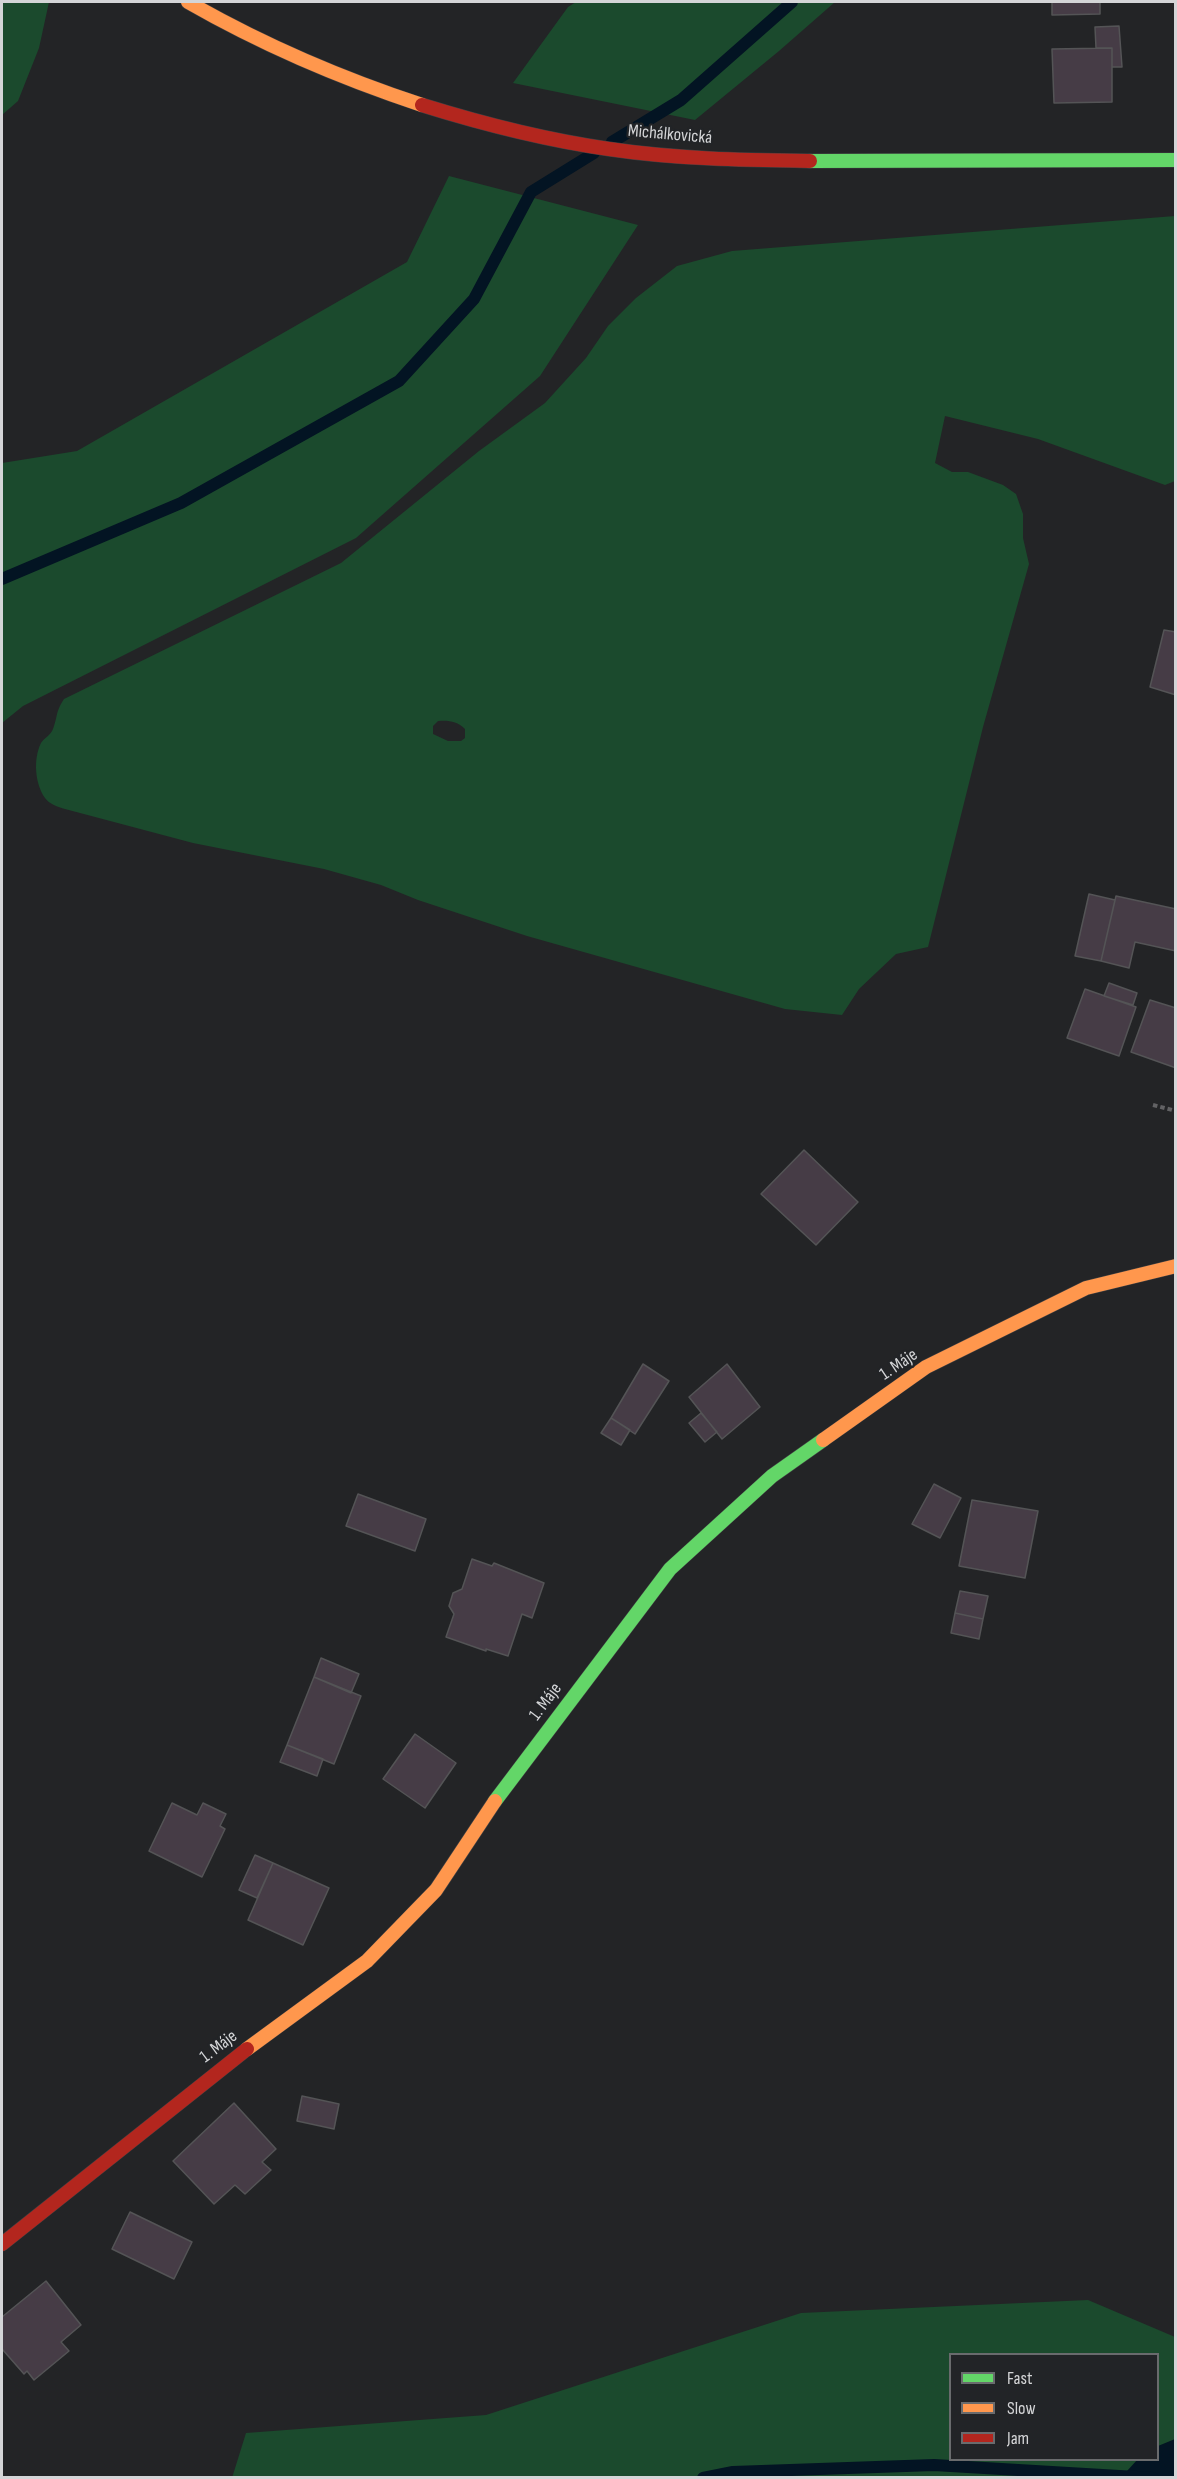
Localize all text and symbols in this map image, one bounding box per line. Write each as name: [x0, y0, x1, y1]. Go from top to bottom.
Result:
street label: Michálkovická: [627, 121, 713, 149]
street label: 1. Máje: [876, 1345, 922, 1385]
street label: 1. Máje: [525, 1679, 567, 1725]
street label: 1. Máje: [196, 2026, 242, 2068]
legend: [949, 2353, 1159, 2461]
text: Fast: [1007, 2368, 1032, 2389]
text: Slow: [1007, 2398, 1036, 2419]
text: Jam: [1007, 2428, 1029, 2449]

